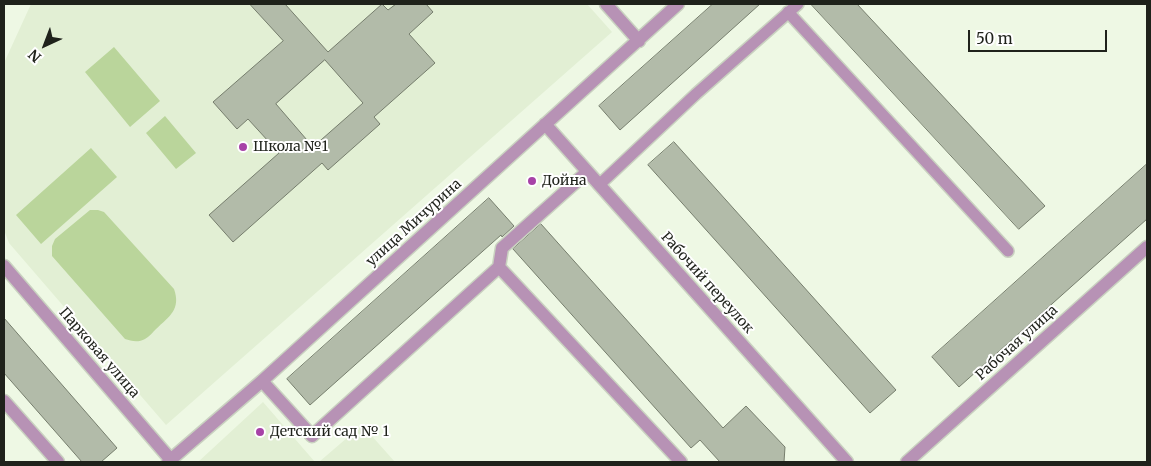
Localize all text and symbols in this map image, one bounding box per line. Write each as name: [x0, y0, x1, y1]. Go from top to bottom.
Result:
north arrow: [20, 20, 70, 70]
scale bar: [971, 20, 1110, 52]
text: 50 m: [976, 29, 1013, 48]
text: N: [25, 46, 45, 66]
place label: Школа №1: [253, 139, 328, 155]
marker: Школа №1: [237, 141, 249, 153]
place label: Дойна: [542, 173, 587, 189]
marker: Дойна: [526, 175, 538, 187]
street label: улица Мичурина: [363, 176, 465, 270]
street label: Рабочий переулок: [657, 229, 757, 337]
street label: Рабочая улица: [973, 302, 1061, 384]
street label: Парковая улица: [55, 304, 143, 402]
place label: Детский сад № 1: [270, 424, 389, 440]
marker: Детский сад № 1: [254, 426, 266, 438]

